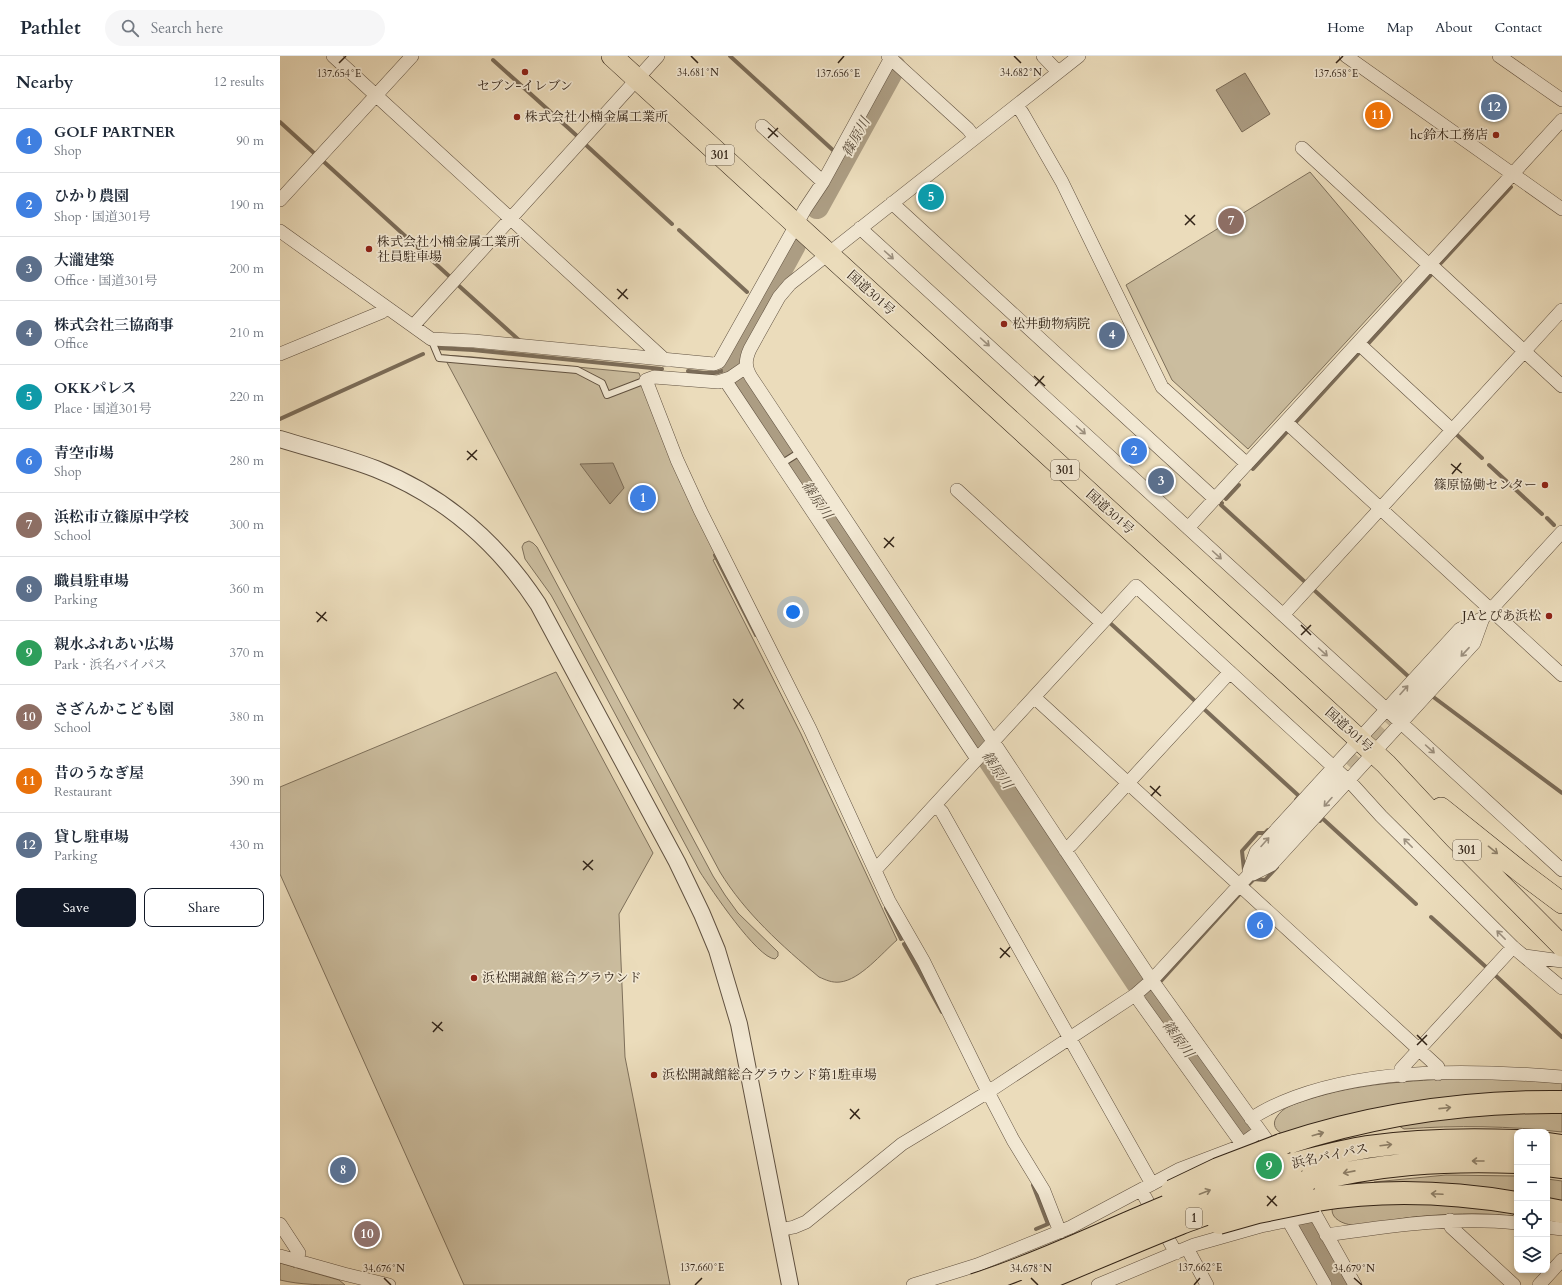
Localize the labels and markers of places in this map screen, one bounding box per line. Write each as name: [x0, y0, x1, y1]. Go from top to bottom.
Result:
marker: セブン-イレブン: [520, 67, 530, 77]
place label: セブン-イレブン: [477, 77, 573, 95]
pin: 12: [1481, 92, 1507, 122]
pin: 11: [1365, 100, 1391, 130]
place label: 株式会社小楠金属工業所: [525, 108, 668, 126]
marker: 株式会社小楠金属工業所: [512, 112, 522, 122]
place label: hc鈴木工務店: [1410, 126, 1488, 144]
marker: hc鈴木工務店: [1491, 130, 1501, 140]
pin: 5: [918, 182, 944, 212]
pin: 7: [1218, 206, 1244, 236]
place label: 株式会社小楠金属工業所 社員駐車場: [377, 233, 520, 266]
marker: 株式会社小楠金属工業所 社員駐車場: [364, 244, 374, 254]
place label: 松井動物病院: [1012, 315, 1090, 333]
marker: 松井動物病院: [999, 319, 1009, 329]
pin: 4: [1099, 320, 1125, 350]
pin: 2: [1121, 436, 1147, 466]
pin: 3: [1148, 466, 1174, 496]
place label: 篠原協働センター: [1434, 476, 1537, 494]
marker: 篠原協働センター: [1540, 480, 1550, 490]
pin: 1: [630, 483, 656, 513]
place label: JAとぴあ浜松: [1460, 607, 1541, 625]
marker: JAとぴあ浜松: [1544, 611, 1554, 621]
pin: 6: [1247, 910, 1273, 940]
place label: 浜松開誠館 総合グラウンド: [482, 969, 642, 987]
marker: 浜松開誠館 総合グラウンド: [469, 973, 479, 983]
place label: 浜松開誠館総合グラウンド第1駐車場: [662, 1066, 877, 1084]
marker: 浜松開誠館総合グラウンド第1駐車場: [649, 1070, 659, 1080]
pin: 9: [1256, 1151, 1282, 1181]
pin: 8: [330, 1155, 356, 1185]
pin: 10: [354, 1219, 380, 1249]

